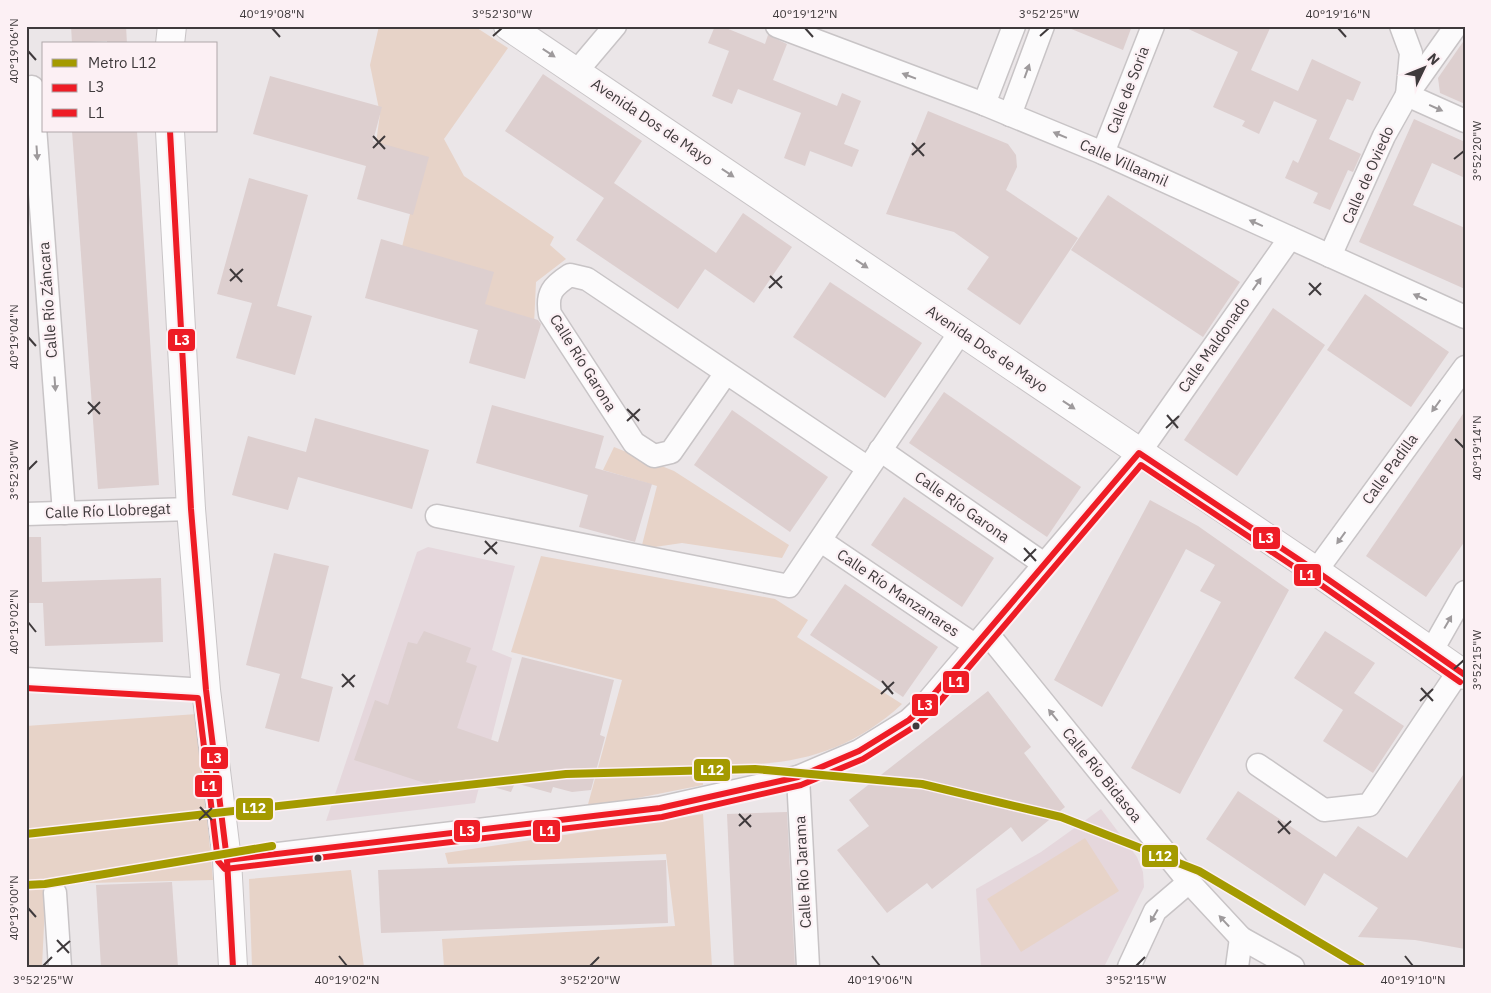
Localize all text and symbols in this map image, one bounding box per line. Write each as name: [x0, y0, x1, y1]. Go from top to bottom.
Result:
text: 40°19'08"N: [239, 6, 305, 21]
text: 3°52'30"W: [472, 6, 533, 21]
text: 40°19'12"N: [772, 6, 838, 21]
text: 3°52'25"W: [1019, 6, 1080, 21]
text: 40°19'16"N: [1305, 6, 1371, 21]
text: 40°19'06"N: [6, 18, 21, 84]
legend: [42, 42, 218, 132]
north arrow: [1398, 42, 1448, 92]
street label: Calle de Soria: [1102, 43, 1153, 136]
one-way arrow: [543, 48, 556, 57]
text: N: [1423, 49, 1444, 69]
text: Metro L12: [88, 53, 157, 72]
one-way arrow: [1023, 63, 1031, 78]
one-way arrow: [901, 72, 916, 80]
street label: Avenida Dos de Mayo: [588, 74, 717, 169]
text: L3: [88, 77, 105, 96]
text: L1: [88, 103, 105, 122]
one-way arrow: [1429, 104, 1443, 112]
text: 3°52'20"W: [1469, 120, 1484, 181]
street label: Calle de Oviedo: [1338, 123, 1398, 227]
one-way arrow: [1053, 131, 1067, 139]
street label: Calle Villaamil: [1077, 135, 1172, 191]
one-way arrow: [33, 145, 41, 161]
one-way arrow: [721, 168, 734, 178]
one-way arrow: [1249, 218, 1263, 226]
street label: Calle Río Záncara: [34, 241, 61, 359]
one-way arrow: [855, 259, 869, 269]
one-way arrow: [1252, 277, 1262, 291]
one-way arrow: [1413, 292, 1427, 300]
street label: Calle Maldonado: [1174, 293, 1254, 396]
street label: Avenida Dos de Mayo: [923, 301, 1052, 396]
text: 40°19'04"N: [6, 304, 21, 370]
street label: Calle Río Garona: [546, 311, 621, 415]
line badge: L3: [167, 328, 196, 352]
text: L3: [174, 331, 190, 349]
one-way arrow: [51, 377, 59, 393]
one-way arrow: [1431, 399, 1441, 413]
one-way arrow: [1062, 400, 1075, 410]
text: 40°19'14"N: [1469, 415, 1484, 481]
street label: Calle Padilla: [1358, 430, 1422, 508]
text: 3°52'30"W: [6, 439, 21, 500]
street label: Calle Río Garona: [911, 467, 1013, 546]
street label: Calle Río Llobregat: [45, 499, 171, 522]
line badge: L3: [1252, 526, 1281, 550]
text: L3: [1258, 529, 1274, 547]
one-way arrow: [1336, 531, 1346, 545]
street label: Calle Río Manzanares: [833, 545, 963, 641]
line badge: L1: [1293, 563, 1322, 587]
text: L1: [1299, 566, 1316, 584]
text: 40°19'02"N: [6, 589, 21, 655]
one-way arrow: [1443, 615, 1452, 628]
text: 3°52'15"W: [1469, 629, 1484, 690]
line badge: L1: [942, 670, 970, 694]
text: L1: [948, 673, 965, 691]
line badge: L3: [911, 693, 939, 717]
text: L3: [917, 696, 933, 714]
one-way arrow: [1048, 709, 1059, 722]
unlabelled marker: [911, 721, 921, 731]
street label: Calle Río Bidasoa: [1058, 723, 1146, 826]
line badge: L3: [200, 746, 229, 770]
text: L3: [206, 749, 222, 767]
line badge: L12: [693, 758, 731, 782]
text: L12: [700, 761, 724, 779]
line badge: L1: [194, 774, 223, 798]
text: L1: [201, 777, 218, 795]
line badge: L12: [235, 797, 274, 821]
text: L12: [242, 799, 266, 817]
street label: Calle Río Jarama: [790, 815, 815, 929]
line badge: L3: [453, 819, 481, 843]
line badge: L1: [532, 819, 561, 843]
text: L3: [459, 822, 475, 840]
text: L1: [539, 822, 556, 840]
line badge: L12: [1141, 844, 1179, 868]
text: L12: [1148, 847, 1172, 865]
unlabelled marker: [313, 853, 323, 863]
text: 40°19'00"N: [6, 875, 21, 941]
one-way arrow: [1149, 909, 1158, 922]
one-way arrow: [1218, 915, 1230, 927]
text: 3°52'25"W: [13, 972, 74, 987]
text: 40°19'02"N: [314, 972, 380, 987]
text: 3°52'20"W: [560, 972, 621, 987]
text: 40°19'06"N: [847, 972, 913, 987]
text: 3°52'15"W: [1106, 972, 1167, 987]
text: 40°19'10"N: [1380, 972, 1446, 987]

